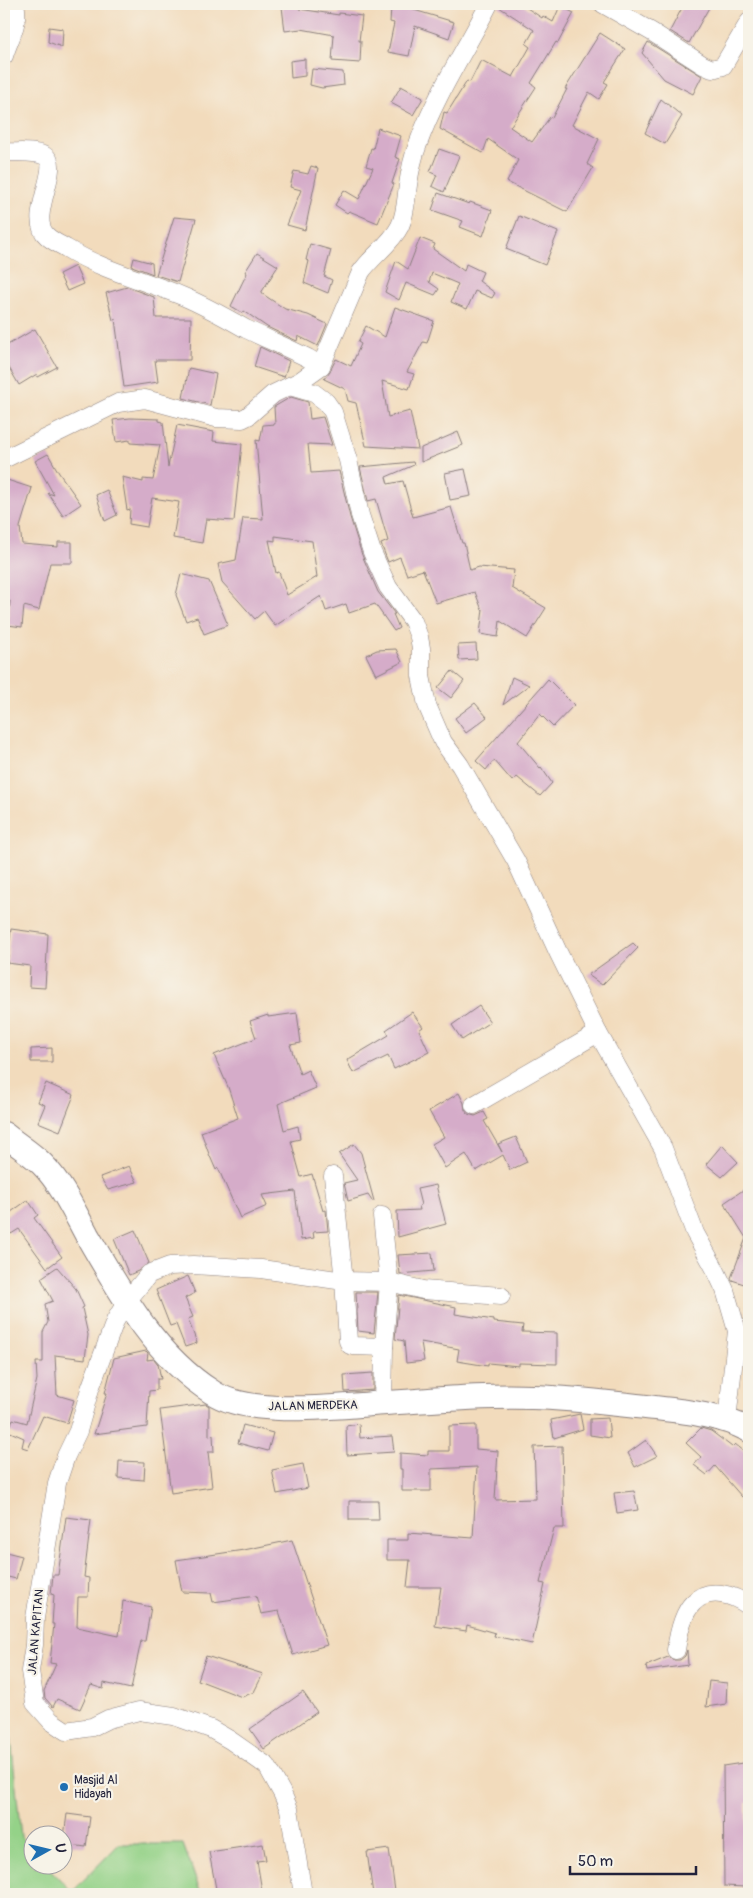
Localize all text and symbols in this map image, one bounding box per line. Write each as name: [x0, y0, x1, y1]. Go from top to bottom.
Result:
street label: JALAN MERDEKA: [268, 1398, 358, 1414]
street label: JALAN KAPITAN: [25, 1588, 47, 1676]
place label: Masjid Al Hidayah: [74, 1773, 118, 1802]
marker: Masjid Al Hidayah: [58, 1781, 70, 1793]
north arrow: [22, 1826, 72, 1876]
text: U: [51, 1842, 69, 1854]
scale bar: [570, 1843, 697, 1875]
text: 50 m: [578, 1852, 613, 1871]

